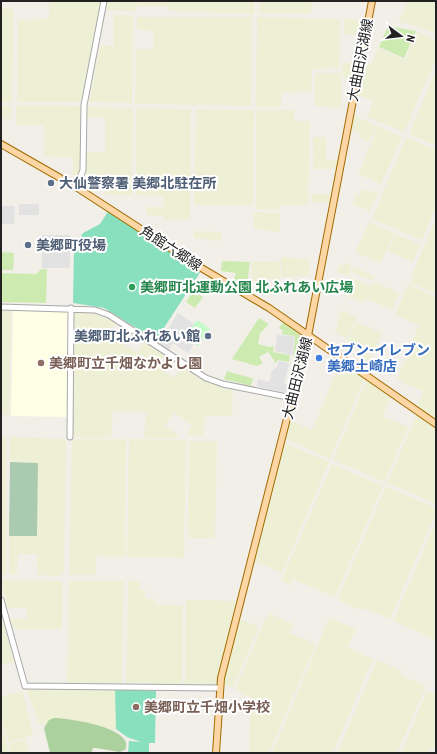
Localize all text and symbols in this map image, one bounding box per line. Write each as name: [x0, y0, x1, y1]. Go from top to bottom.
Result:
north arrow: [381, 16, 421, 56]
street label: 大曲田沢湖線: [344, 17, 376, 103]
text: N: [403, 34, 417, 44]
place label: 大仙警察署 美郷北駐在所: [59, 175, 216, 191]
marker: 大仙警察署 美郷北駐在所: [46, 178, 56, 188]
street label: 角館六郷線: [137, 222, 205, 274]
place label: 美郷町役場: [36, 237, 106, 253]
marker: 美郷町役場: [23, 240, 33, 250]
place label: 美郷町北運動公園 北ふれあい広場: [140, 279, 353, 295]
marker: 美郷町北運動公園 北ふれあい広場: [127, 282, 137, 292]
place label: 美郷町北ふれあい館: [74, 328, 200, 344]
marker: 美郷町北ふれあい館: [203, 331, 213, 341]
street label: 大曲田沢湖線: [279, 335, 315, 421]
place label: セブン-イレブン 美郷土崎店: [327, 342, 430, 374]
marker: セブン-イレブン 美郷土崎店: [314, 353, 324, 363]
place label: 美郷町立千畑なかよし園: [49, 355, 202, 371]
marker: 美郷町立千畑なかよし園: [36, 358, 46, 368]
place label: 美郷町立千畑小学校: [144, 699, 270, 715]
marker: 美郷町立千畑小学校: [131, 702, 141, 712]

